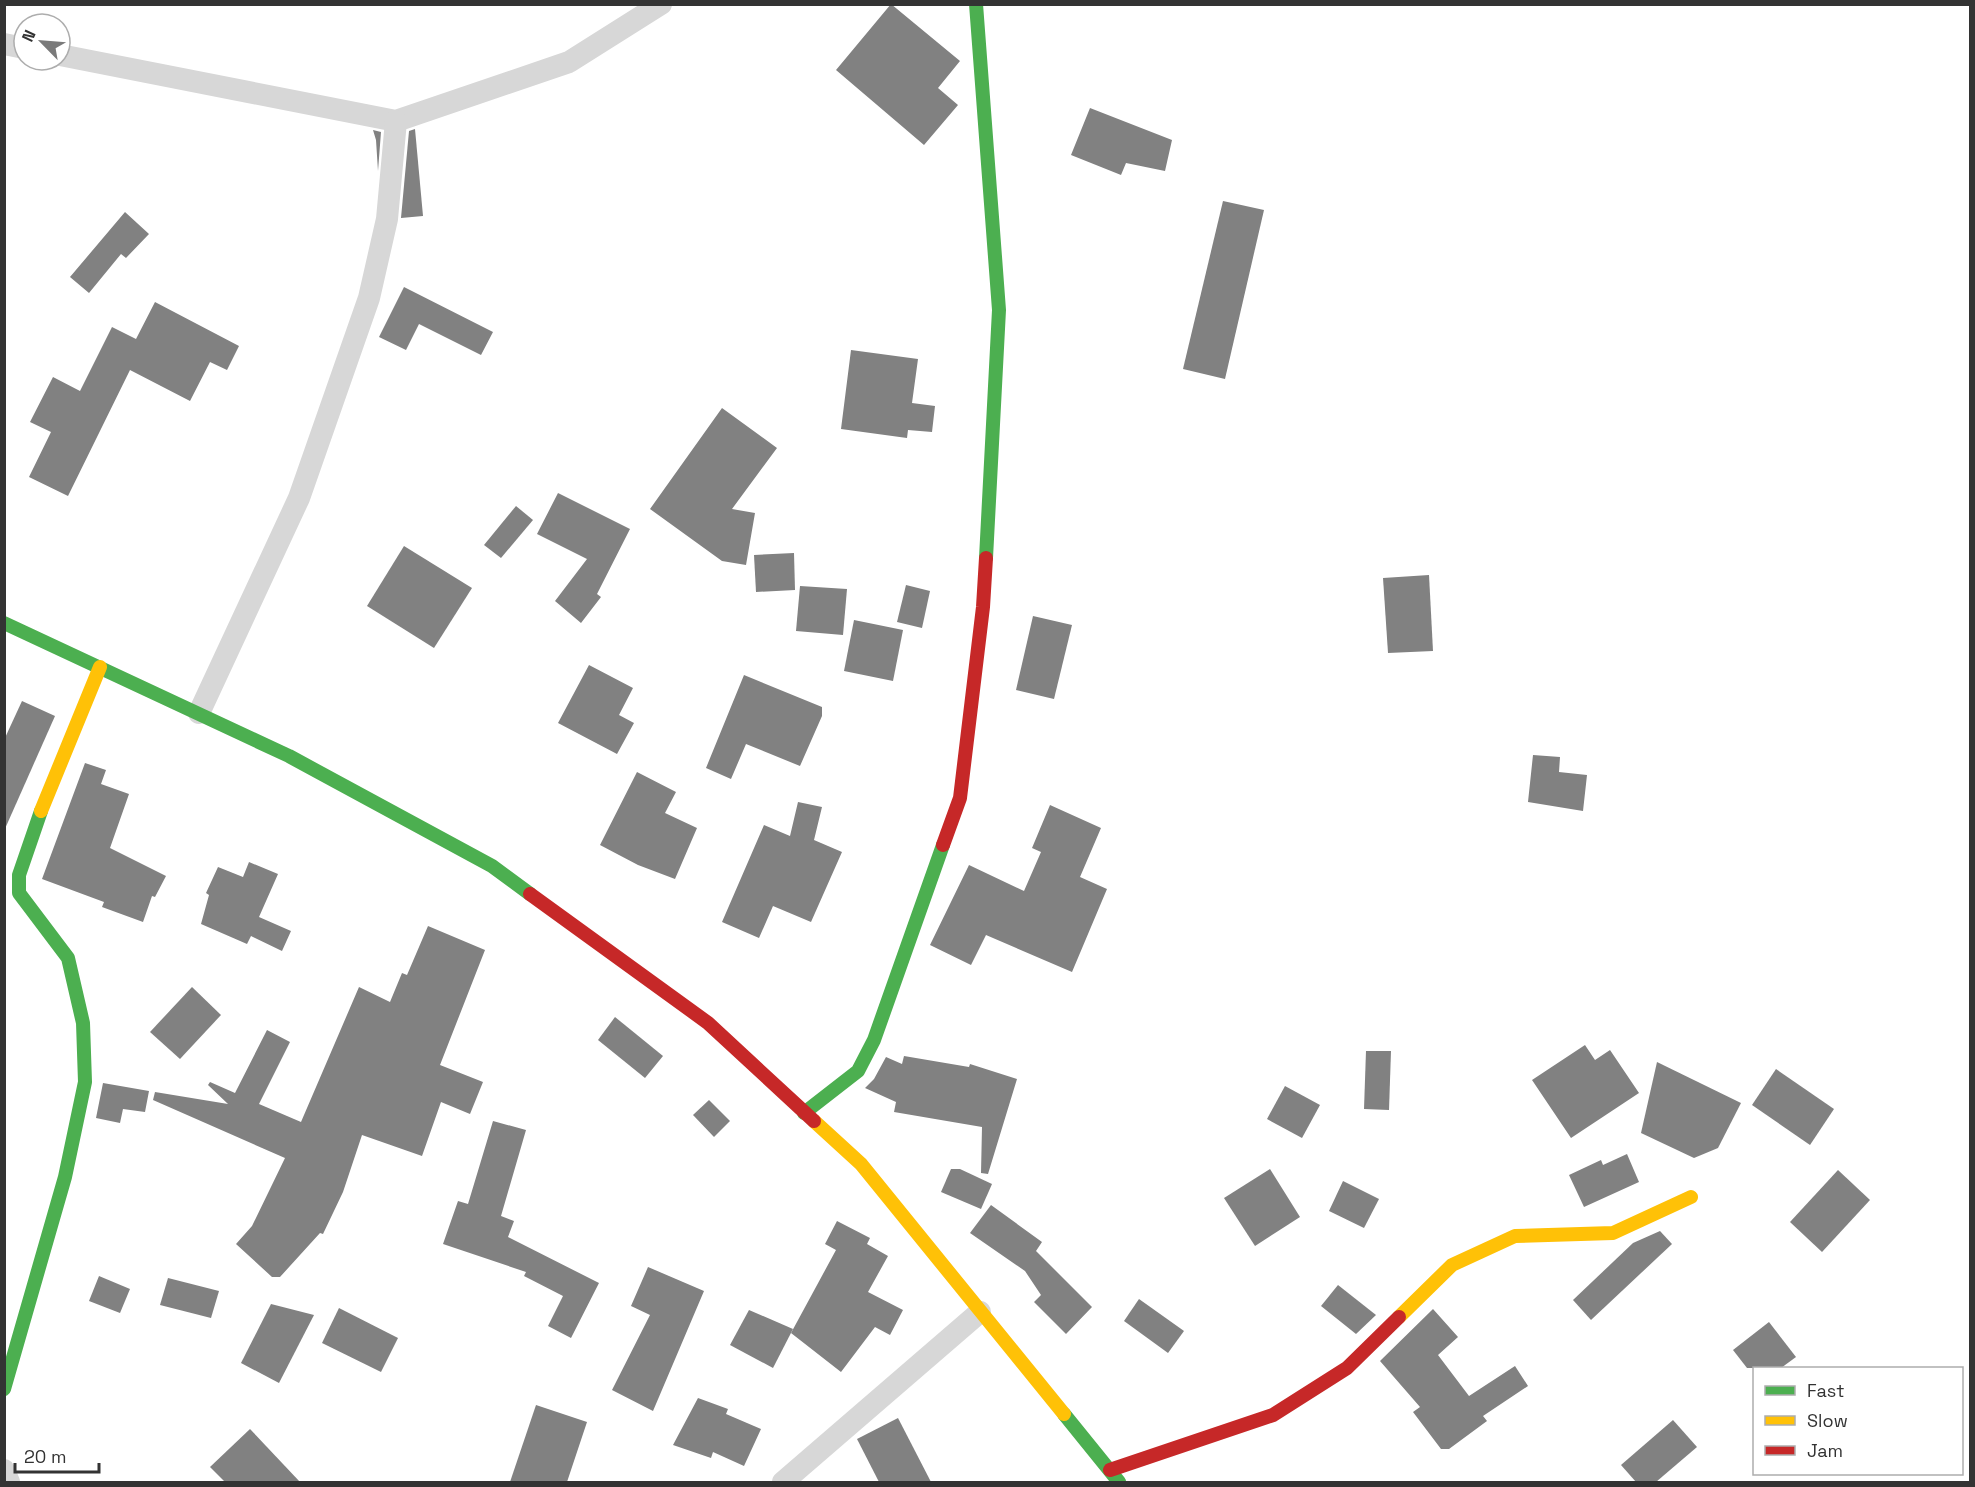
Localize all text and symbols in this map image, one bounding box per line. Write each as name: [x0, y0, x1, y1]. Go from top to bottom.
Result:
north arrow: [12, 12, 72, 72]
text: N: [17, 27, 41, 45]
legend: [1753, 1367, 1963, 1475]
text: Fast: [1807, 1379, 1844, 1402]
text: Slow: [1807, 1409, 1848, 1432]
scale bar: [15, 1436, 99, 1474]
text: Jam: [1807, 1439, 1843, 1462]
text: 20 m: [24, 1445, 67, 1468]

